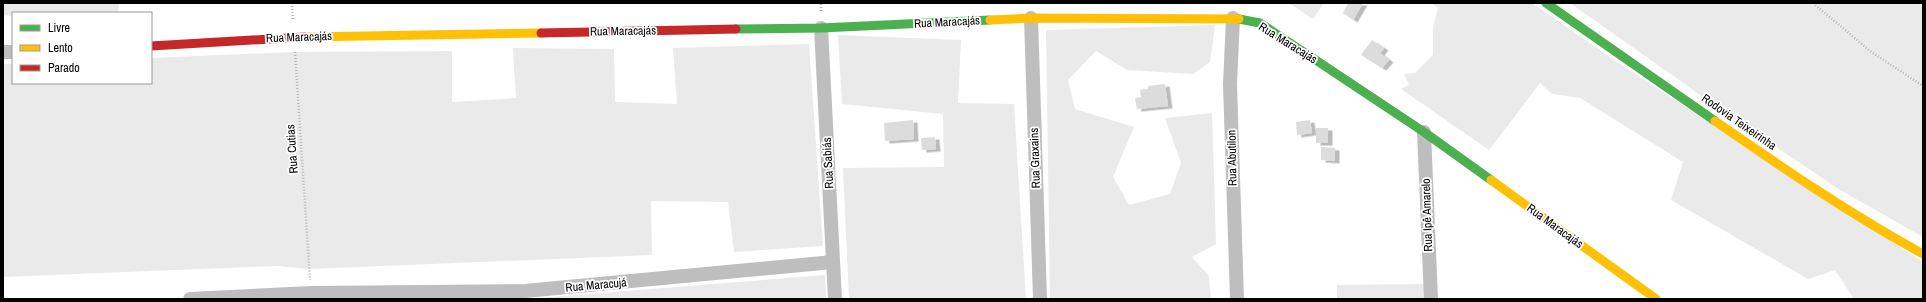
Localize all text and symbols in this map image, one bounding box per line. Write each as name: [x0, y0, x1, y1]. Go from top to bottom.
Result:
legend: [12, 12, 152, 84]
street label: Rua Maracajás: [914, 12, 981, 32]
street label: Rua Maracajás: [1256, 19, 1320, 67]
text: Livre: [48, 20, 70, 36]
street label: Rua Maracajás: [590, 22, 656, 40]
street label: Rua Maracajás: [266, 28, 332, 46]
text: Lento: [48, 40, 73, 56]
text: Parado: [48, 60, 80, 76]
street label: Rodovia Teixeirinha: [1698, 90, 1780, 154]
street label: Rua Cutias: [282, 124, 302, 174]
street label: Rua Graxains: [1026, 127, 1044, 189]
street label: Rua Abutilon: [1224, 130, 1240, 186]
street label: Rua Sabiás: [819, 137, 837, 189]
street label: Rua Ipê Amarelo: [1418, 178, 1436, 252]
street label: Rua Maracajás: [1524, 200, 1587, 252]
street label: Rua Maracujá: [565, 274, 628, 296]

